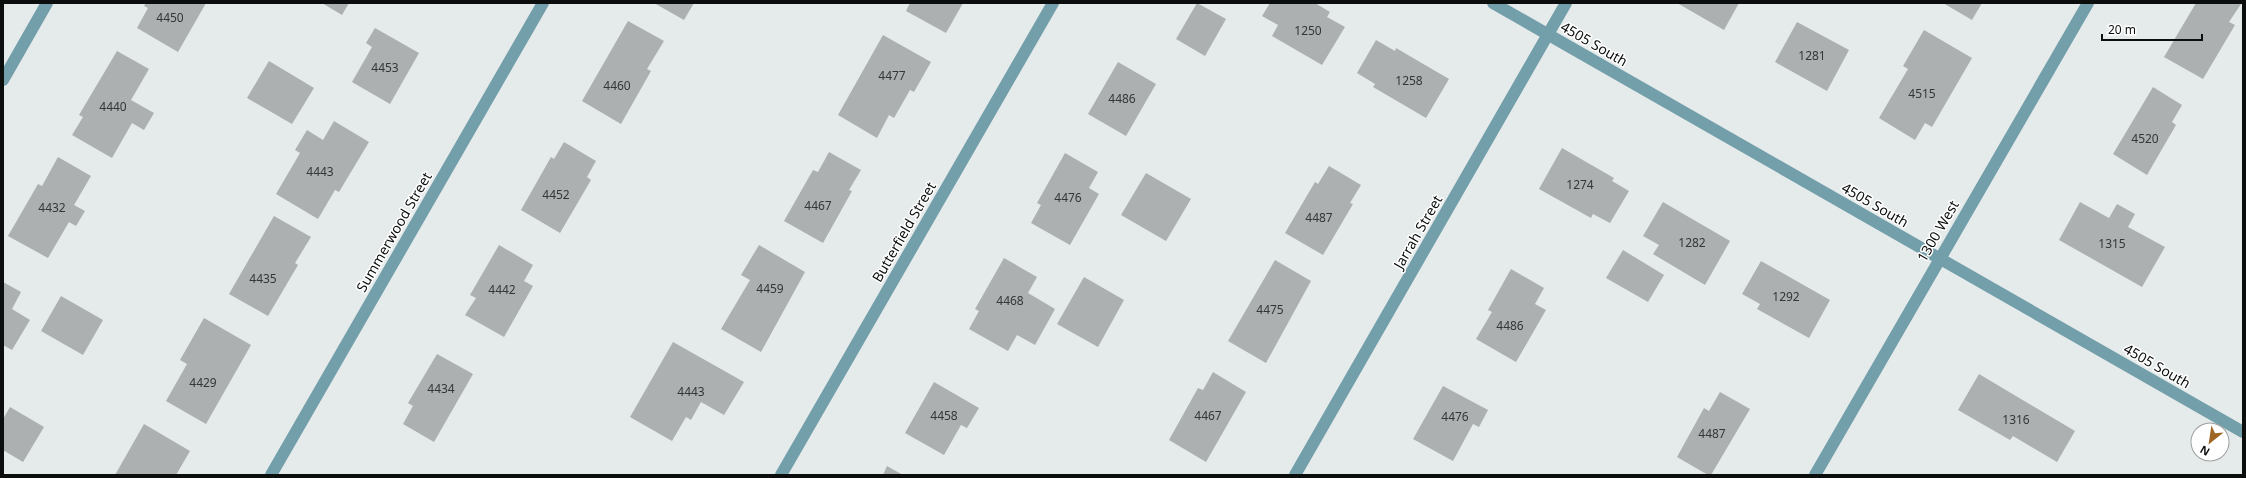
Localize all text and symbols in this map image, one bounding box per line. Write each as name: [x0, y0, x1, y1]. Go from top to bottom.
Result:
house number: 4450: [156, 9, 184, 26]
scale bar: [2102, 16, 2202, 42]
street label: 4505 South: [1557, 17, 1631, 70]
text: 20 m: [2108, 21, 2136, 38]
house number: 1250: [1294, 22, 1322, 39]
house number: 1281: [1798, 47, 1826, 64]
house number: 4453: [371, 59, 399, 76]
house number: 4477: [878, 67, 906, 84]
house number: 1258: [1395, 72, 1423, 89]
house number: 4460: [603, 77, 631, 94]
house number: 4515: [1908, 85, 1936, 102]
house number: 4486: [1108, 90, 1136, 107]
house number: 4440: [99, 98, 127, 115]
house number: 4520: [2131, 130, 2159, 147]
house number: 4443: [306, 163, 334, 180]
street label: Summerwood Street: [351, 168, 436, 295]
house number: 1274: [1566, 176, 1594, 193]
street label: Butterfield Street: [867, 178, 940, 285]
street label: 4505 South: [1838, 178, 1912, 231]
house number: 4452: [542, 186, 570, 203]
house number: 4476: [1054, 189, 1082, 206]
street label: Jarrah Street: [1388, 191, 1446, 274]
house number: 4467: [804, 197, 832, 214]
street label: 1300 West: [1912, 197, 1963, 265]
house number: 4432: [38, 199, 66, 216]
house number: 4487: [1305, 209, 1333, 226]
house number: 1282: [1678, 234, 1706, 251]
house number: 1315: [2098, 235, 2126, 252]
house number: 4435: [249, 270, 277, 287]
house number: 4459: [756, 280, 784, 297]
house number: 4442: [488, 281, 516, 298]
house number: 1292: [1772, 288, 1800, 305]
house number: 4468: [996, 292, 1024, 309]
house number: 4475: [1256, 301, 1284, 318]
house number: 4486: [1496, 317, 1524, 334]
street label: 4505 South: [2120, 339, 2194, 392]
house number: 4429: [189, 374, 217, 391]
house number: 4434: [427, 380, 455, 397]
house number: 4443: [677, 383, 705, 400]
house number: 4458: [930, 407, 958, 424]
house number: 4467: [1194, 407, 1222, 424]
house number: 4476: [1441, 408, 1469, 425]
house number: 1316: [2002, 411, 2030, 428]
north arrow: [2190, 422, 2230, 462]
house number: 4487: [1698, 425, 1726, 442]
text: N: [2197, 442, 2212, 460]

